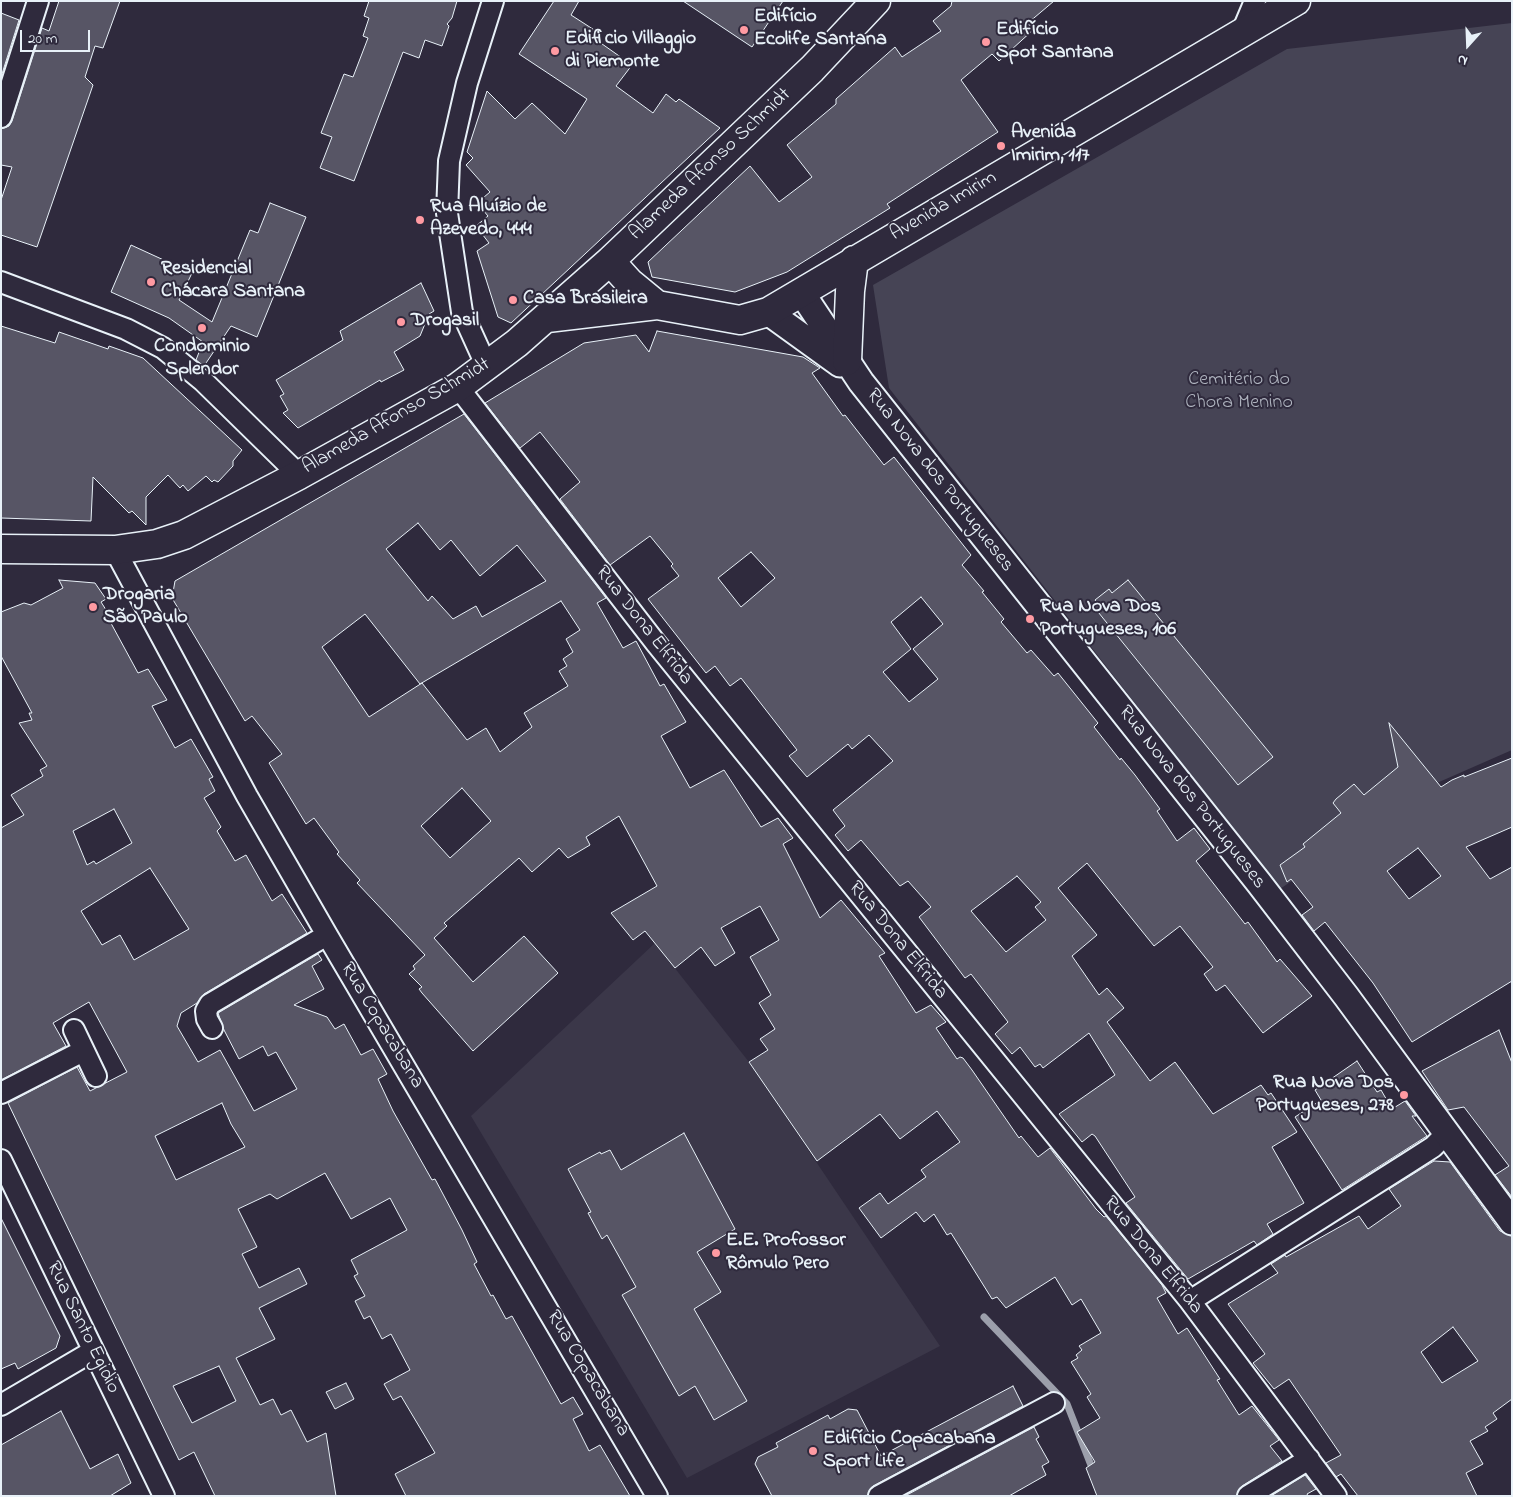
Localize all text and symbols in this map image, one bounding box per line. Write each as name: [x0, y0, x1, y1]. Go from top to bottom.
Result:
place label: Edifício Ecolife Santana: [754, 6, 887, 53]
place label: Edifício Spot Santana: [996, 19, 1114, 66]
scale bar: [22, 20, 92, 52]
north arrow: [1443, 20, 1493, 70]
marker: Edifício Ecolife Santana: [738, 24, 750, 36]
text: 20 m: [28, 28, 57, 50]
place label: Edificio Villaggio di Piemonte: [565, 28, 696, 75]
marker: Edifício Spot Santana: [980, 36, 992, 48]
marker: Edificio Villaggio di Piemonte: [549, 45, 561, 57]
text: N: [1455, 48, 1471, 71]
street label: Alameda Afonso Schmidt: [625, 84, 797, 246]
place label: Avenida Imirim, 117: [1011, 122, 1090, 169]
marker: Avenida Imirim, 117: [995, 140, 1007, 152]
street label: Avenida Imirim: [886, 167, 1002, 247]
place label: Rua Aluízio de Azevedo, 444: [430, 196, 546, 243]
marker: Rua Aluízio de Azevedo, 444: [414, 214, 426, 226]
place label: Residencial Chácara Santana: [161, 258, 305, 305]
marker: Residencial Chácara Santana: [145, 276, 157, 288]
place label: Casa Brasileira: [523, 288, 648, 312]
marker: Casa Brasileira: [507, 294, 519, 306]
place label: Drogasil: [411, 310, 479, 334]
marker: Drogasil: [395, 316, 407, 328]
marker: Condominio Splendor: [196, 322, 208, 334]
place label: Condominio Splendor: [154, 336, 250, 383]
street label: Alameda Afonso Schmidt: [299, 353, 495, 481]
park label: Cemitério do Chora Menino: [1185, 369, 1293, 416]
street label: Rua Nova dos Portugueses: [860, 384, 1018, 578]
street label: Rua Dona Elfrida: [589, 561, 697, 691]
place label: Drogaria São Paulo: [103, 584, 188, 631]
place label: Rua Nova Dos Portugueses, 106: [1040, 596, 1176, 643]
marker: Drogaria São Paulo: [87, 601, 99, 613]
marker: Rua Nova Dos Portugueses, 106: [1024, 613, 1036, 625]
street label: Rua Nova dos Portugueses: [1112, 701, 1270, 895]
street label: Rua Dona Elfrida: [842, 877, 952, 1005]
street label: Rua Copacabana: [334, 959, 428, 1093]
place label: Rua Nova Dos Portugueses, 278: [1256, 1072, 1394, 1119]
marker: Rua Nova Dos Portugueses, 278: [1398, 1089, 1410, 1101]
street label: Rua Dona Elfrida: [1097, 1192, 1207, 1320]
place label: E.E. Profossor Rômulo Pero: [726, 1230, 846, 1277]
marker: E.E. Profossor Rômulo Pero: [710, 1247, 722, 1259]
street label: Rua Santo Egidio: [40, 1258, 124, 1398]
street label: Rua Copacabana: [540, 1307, 634, 1441]
place label: Edifício Copacabana Sport Life: [823, 1428, 995, 1475]
marker: Edifício Copacabana Sport Life: [807, 1445, 819, 1457]

